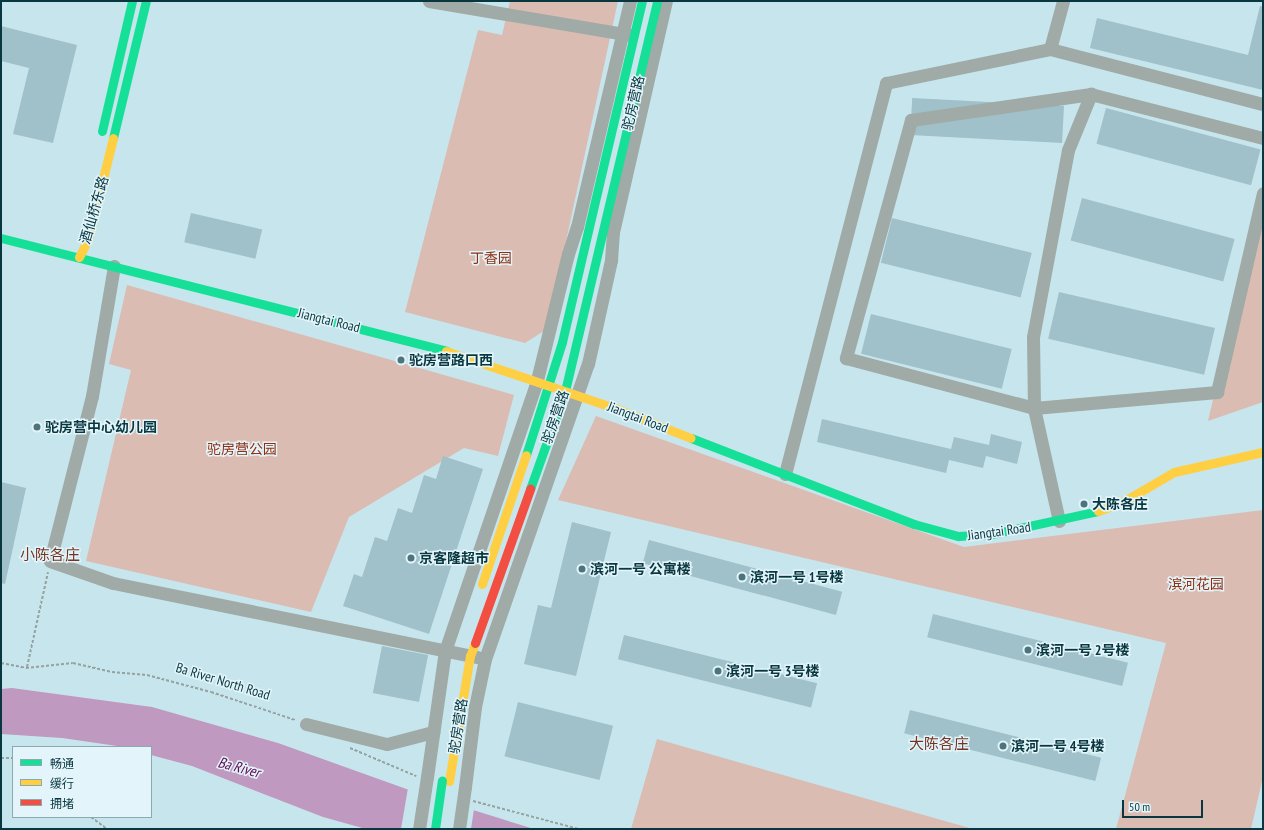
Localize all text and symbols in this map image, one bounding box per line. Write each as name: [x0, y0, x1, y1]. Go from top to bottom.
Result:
street label: 驼房营路: [619, 74, 647, 132]
street label: 酒仙桥东路: [76, 174, 112, 246]
park label: 丁香园: [470, 250, 512, 266]
street label: Jiangtai Road: [296, 304, 362, 336]
place label: 驼房营路口西: [409, 352, 493, 368]
marker: 驼房营路口西: [396, 355, 406, 365]
street label: 驼房营路: [538, 388, 572, 446]
street label: Jiangtai Road: [605, 398, 671, 436]
place label: 驼房营中心幼儿园: [45, 419, 157, 435]
marker: 驼房营中心幼儿园: [32, 422, 42, 432]
park label: 驼房营公园: [207, 441, 277, 457]
place label: 大陈各庄: [1092, 496, 1148, 512]
marker: 大陈各庄: [1079, 499, 1089, 509]
street label: Jiangtai Road: [966, 518, 1032, 544]
district label: 小陈各庄: [20, 546, 80, 564]
place label: 京客隆超市: [419, 550, 489, 566]
marker: 京客隆超市: [406, 553, 416, 563]
place label: 滨河一号 公寓楼: [590, 561, 691, 577]
marker: 滨河一号 公寓楼: [577, 564, 587, 574]
place label: 滨河一号 1号楼: [750, 569, 844, 585]
marker: 滨河一号 1号楼: [737, 572, 747, 582]
park label: 滨河花园: [1168, 576, 1224, 592]
place label: 滨河一号 2号楼: [1036, 642, 1130, 658]
marker: 滨河一号 2号楼: [1023, 645, 1033, 655]
street label: Ba River North Road: [174, 659, 272, 703]
place label: 滨河一号 3号楼: [726, 663, 820, 679]
marker: 滨河一号 3号楼: [713, 666, 723, 676]
street label: 驼房营路: [445, 697, 471, 755]
district label: 大陈各庄: [909, 735, 969, 753]
place label: 滨河一号 4号楼: [1011, 738, 1105, 754]
marker: 滨河一号 4号楼: [998, 741, 1008, 751]
legend: [12, 746, 152, 818]
water label: Ba River: [216, 753, 262, 781]
text: 畅通: [50, 756, 74, 771]
text: 缓行: [50, 776, 74, 791]
scale bar: [1124, 792, 1205, 818]
text: 拥堵: [50, 796, 74, 811]
text: 50 m: [1129, 799, 1150, 814]

